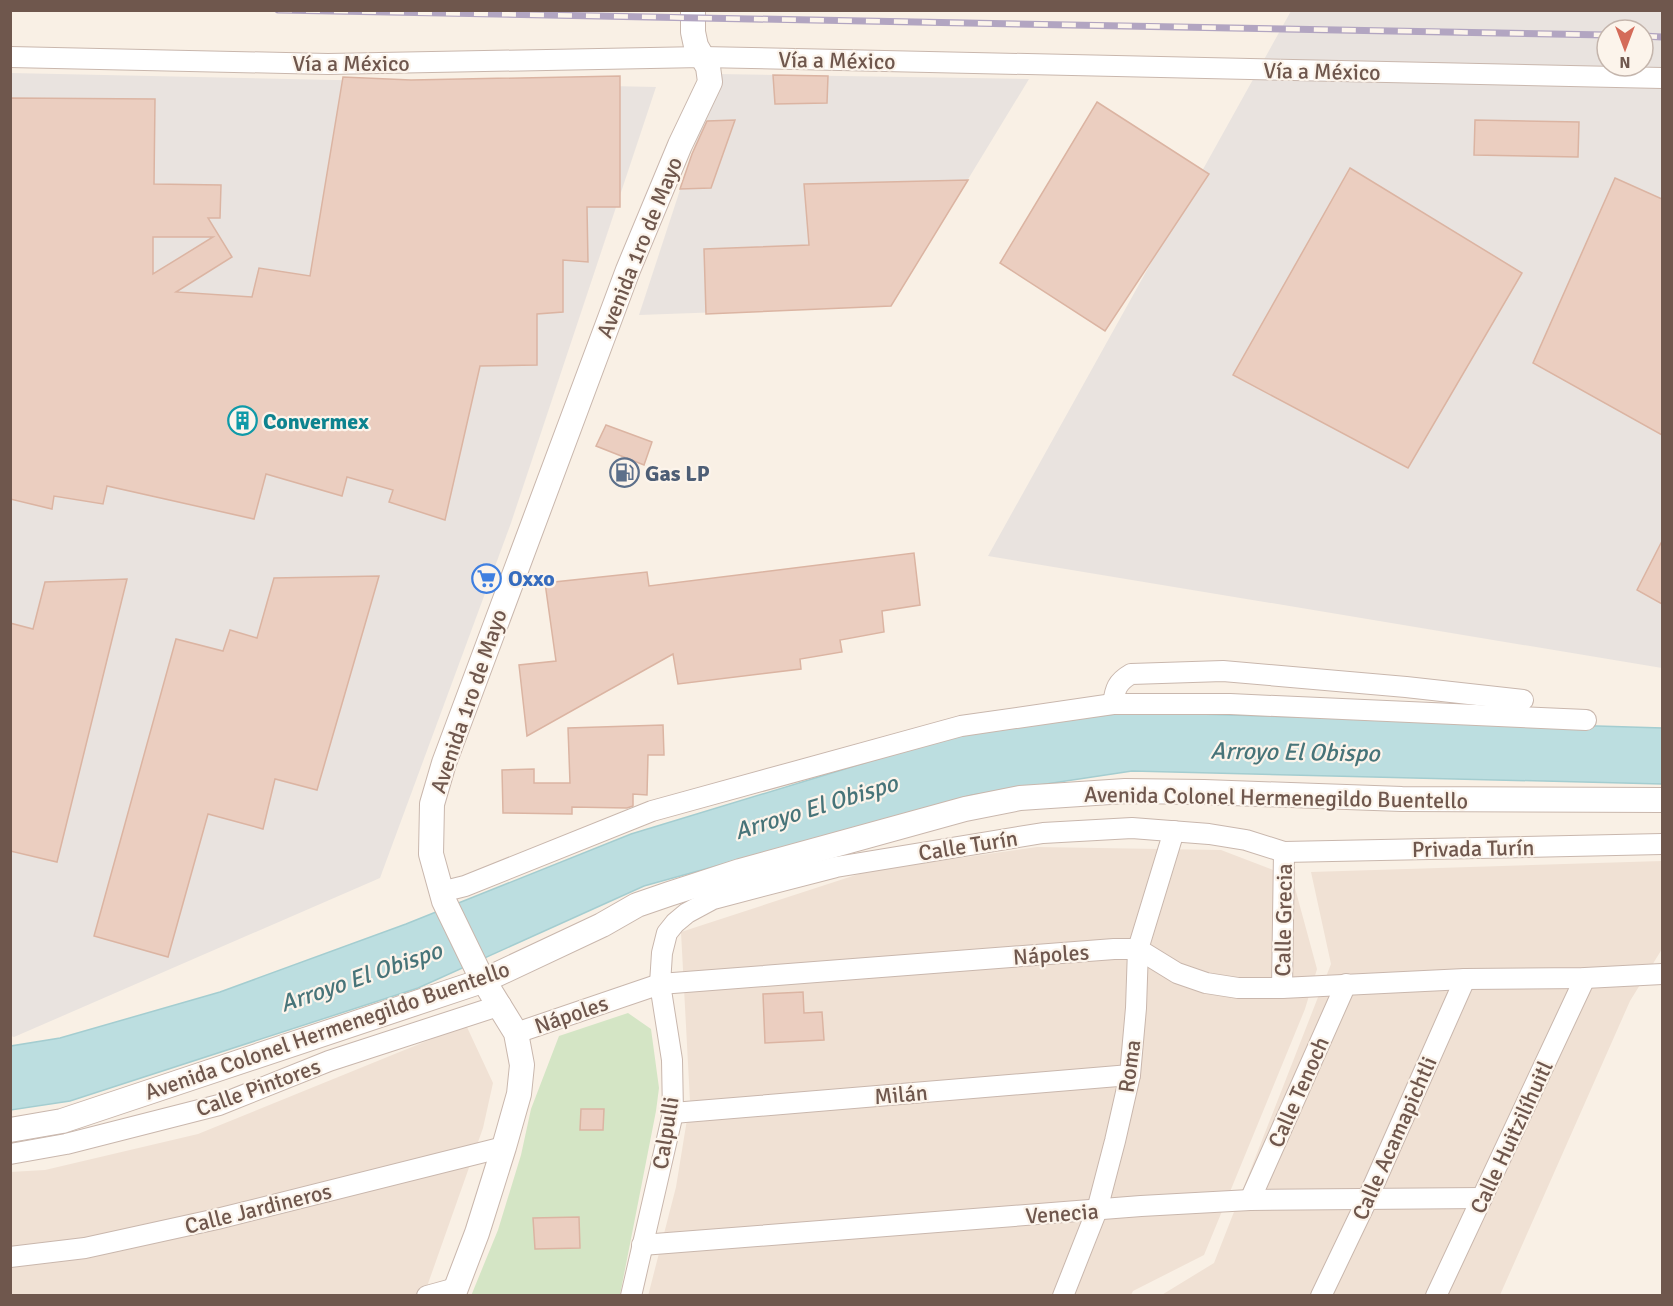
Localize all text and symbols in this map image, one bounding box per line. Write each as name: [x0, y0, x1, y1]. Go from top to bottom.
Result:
north arrow: [1595, 18, 1655, 78]
street label: Vía a México: [778, 46, 896, 75]
street label: Vía a México: [292, 50, 410, 77]
text: N: [1619, 52, 1631, 72]
street label: Vía a México: [1263, 57, 1381, 86]
street label: Avenida 1ro de Mayo: [591, 153, 688, 342]
building icon: Convermex: [226, 405, 258, 437]
place label: Convermex: [263, 408, 369, 435]
fuel station icon: Gas LP: [608, 457, 640, 489]
place label: Gas LP: [645, 460, 710, 487]
supermarket icon: Oxxo: [471, 562, 503, 594]
place label: Oxxo: [508, 565, 555, 592]
street label: Avenida 1ro de Mayo: [424, 606, 513, 797]
water label: Arroyo El Obispo: [1210, 736, 1381, 769]
water label: Arroyo El Obispo: [731, 767, 903, 846]
street label: Avenida Colonel Hermenegildo Buentello: [1084, 781, 1468, 814]
street label: Calle Turín: [917, 824, 1020, 867]
street label: Privada Turín: [1412, 834, 1535, 863]
street label: Calle Grecia: [1269, 863, 1298, 977]
water label: Arroyo El Obispo: [276, 935, 447, 1019]
street label: Nápoles: [1012, 938, 1090, 971]
street label: Avenida Colonel Hermenegildo Buentello: [141, 955, 513, 1106]
street label: Nápoles: [531, 989, 612, 1040]
street label: Calle Tenoch: [1262, 1033, 1335, 1152]
street label: Roma: [1112, 1038, 1147, 1094]
street label: Calle Pintores: [192, 1052, 324, 1122]
street label: Calle Acamapichtli: [1346, 1052, 1443, 1224]
street label: Calle Huitzilíhuitl: [1464, 1057, 1559, 1218]
street label: Milán: [873, 1079, 929, 1110]
street label: Calpulli: [646, 1095, 685, 1171]
street label: Calle Jardineros: [182, 1177, 334, 1240]
street label: Venecia: [1025, 1197, 1100, 1230]

